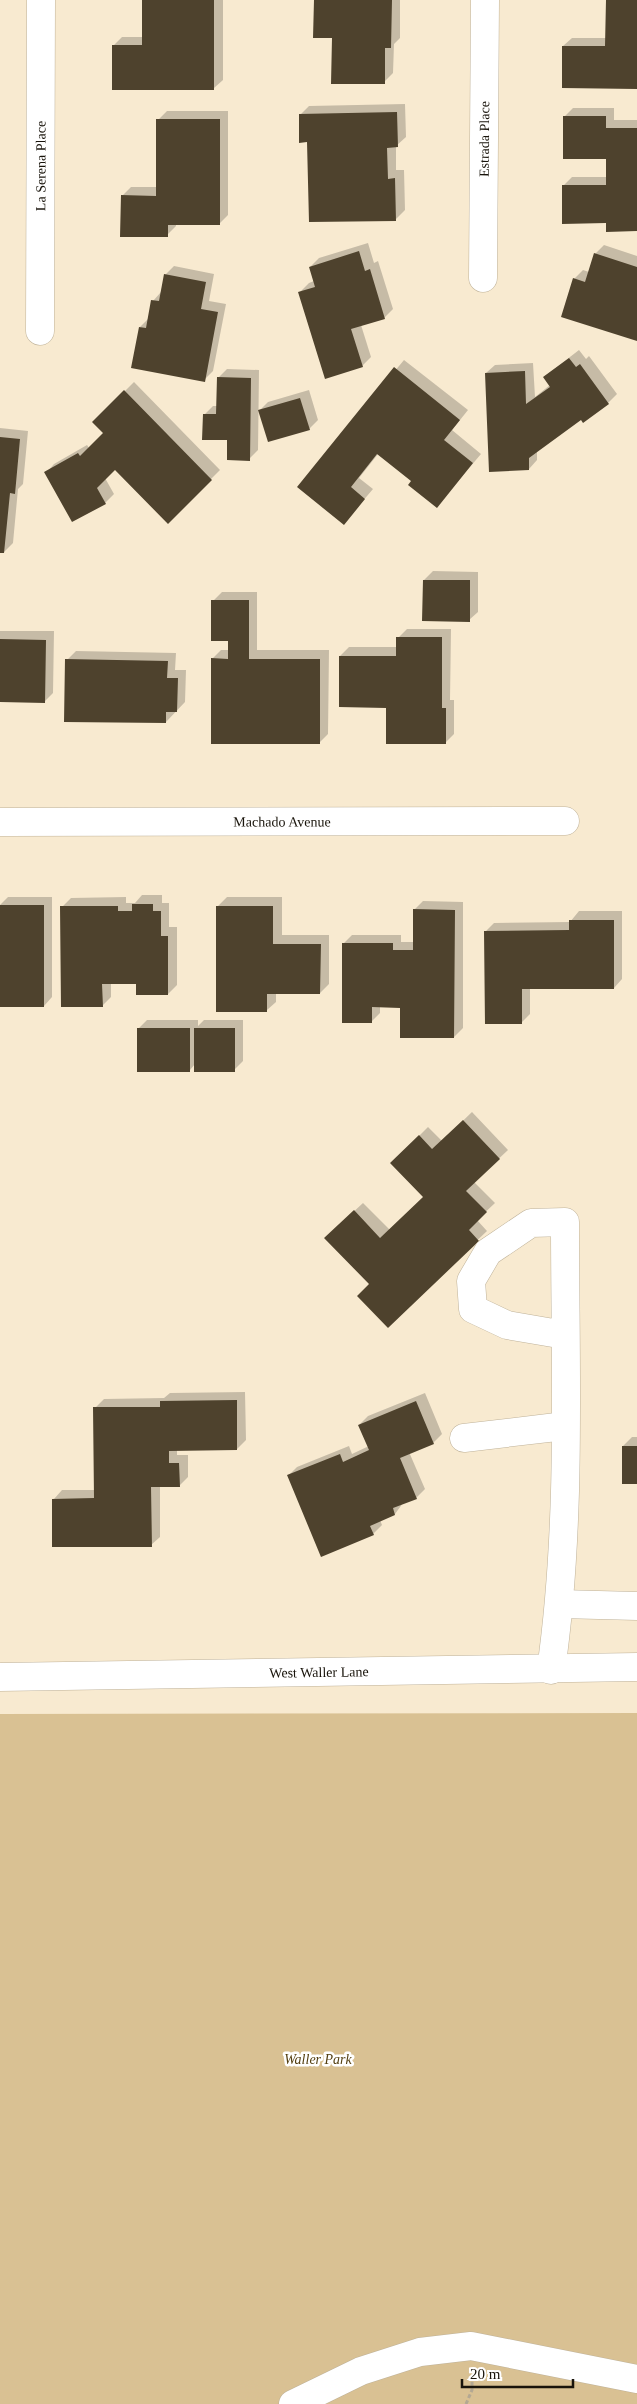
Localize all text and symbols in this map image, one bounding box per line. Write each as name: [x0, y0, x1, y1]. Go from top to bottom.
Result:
street label: Estrada Place: [476, 101, 492, 177]
street label: La Serena Place: [33, 121, 48, 211]
street label: Machado Avenue: [233, 814, 331, 829]
street label: West Waller Lane: [269, 1664, 369, 1680]
park label: Waller Park: [284, 2052, 353, 2067]
scale bar: [462, 2356, 573, 2388]
text: 20 m: [470, 2366, 501, 2382]

